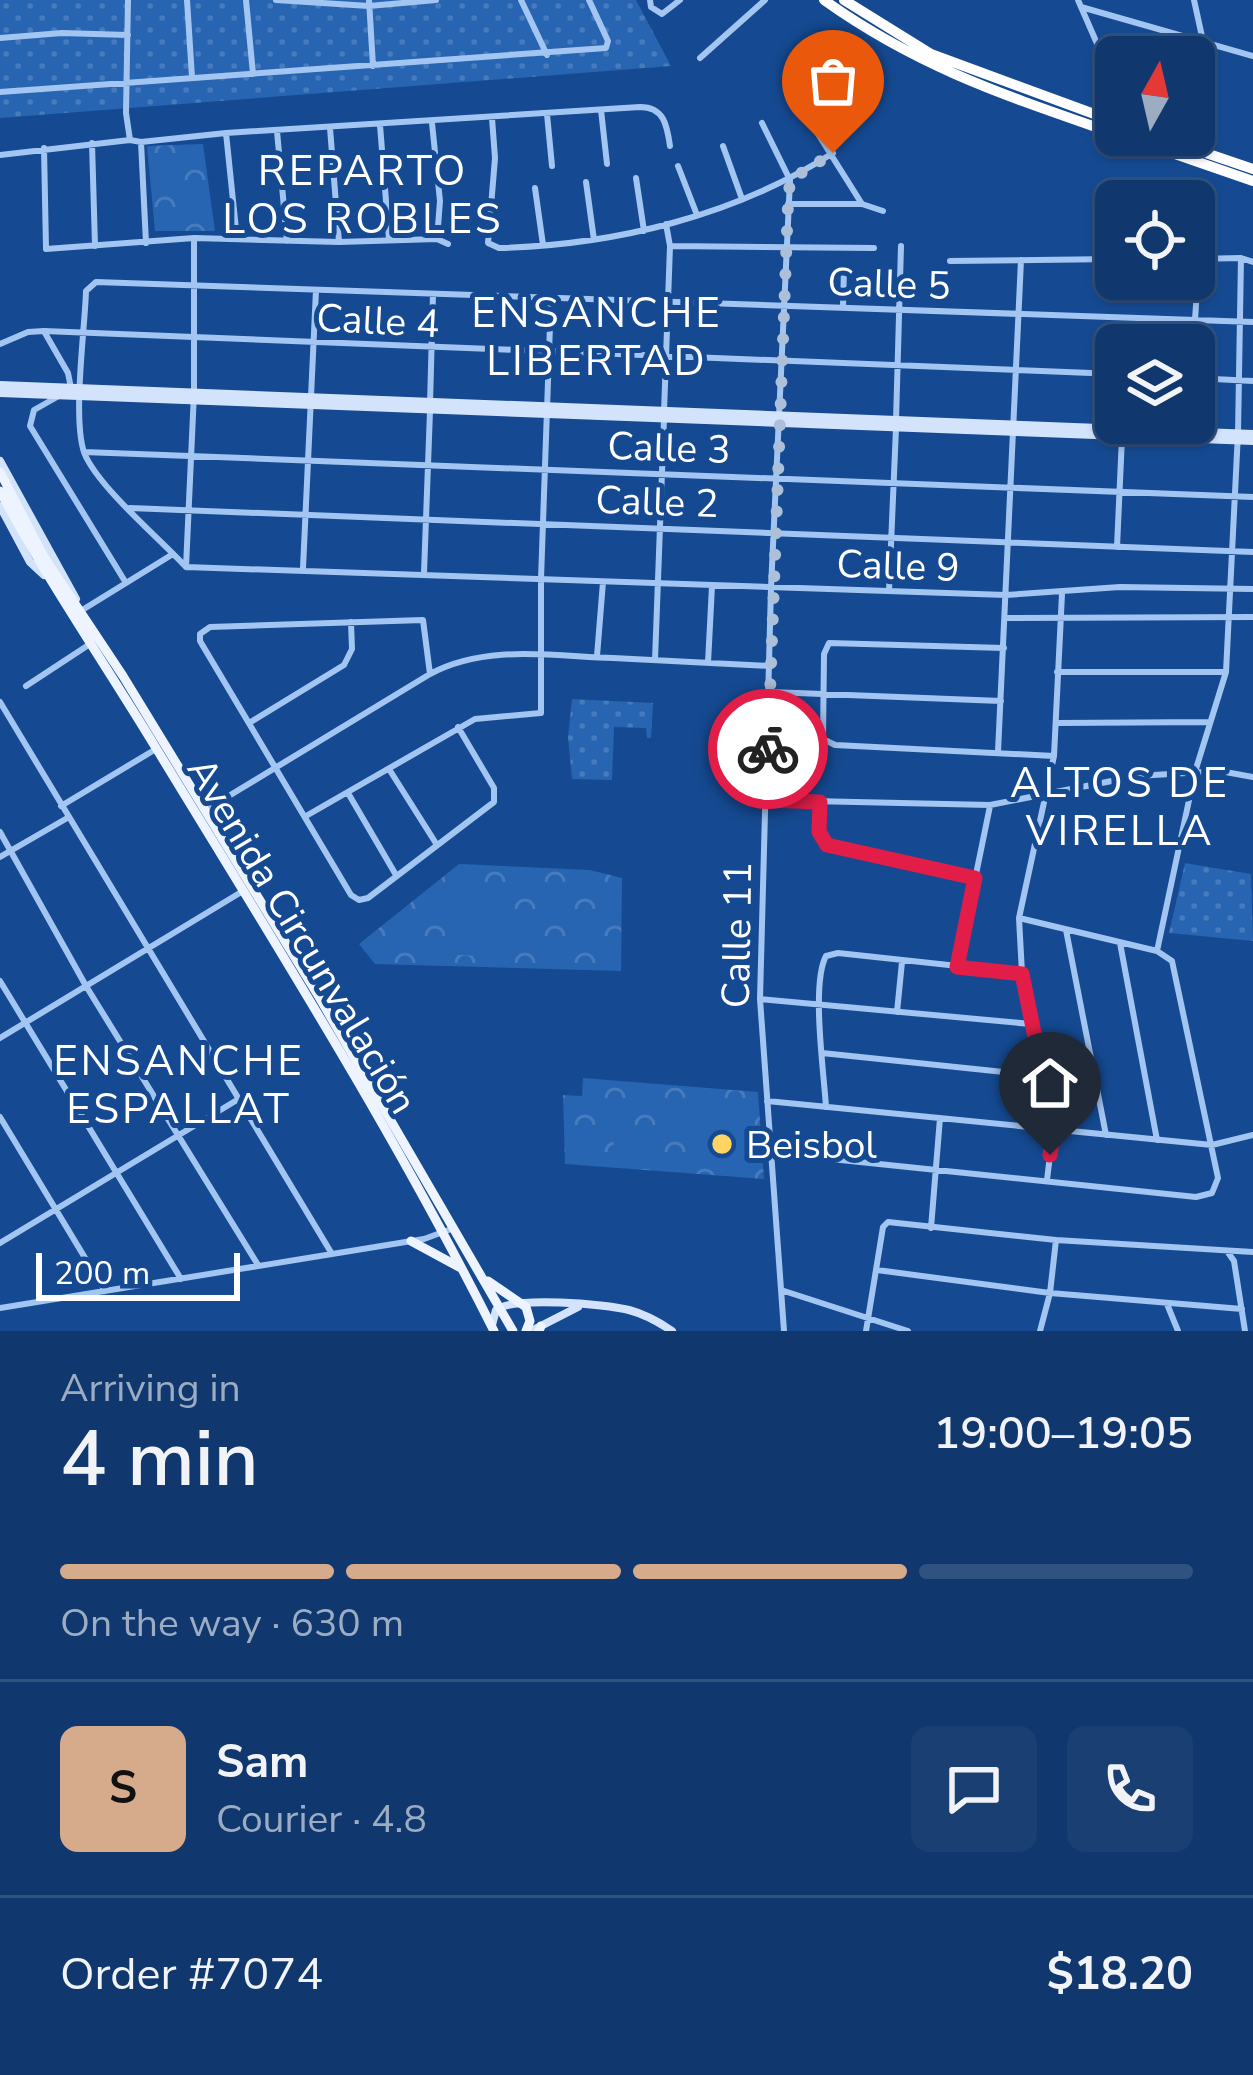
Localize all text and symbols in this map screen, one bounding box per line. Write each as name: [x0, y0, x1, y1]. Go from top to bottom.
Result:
pin: [782, 30, 884, 153]
north arrow: [1095, 36, 1215, 156]
map controls: [1095, 36, 1215, 444]
icon: bag: [800, 48, 866, 114]
district label: REPARTO LOS ROBLES: [222, 143, 504, 248]
button: locate: [1095, 180, 1215, 300]
street label: Calle 5: [826, 256, 952, 313]
district label: ENSANCHE LIBERTAD: [471, 285, 723, 390]
street label: Calle 4: [315, 292, 441, 351]
button: layers: [1095, 324, 1215, 444]
street label: Calle 3: [606, 420, 732, 477]
street label: Calle 2: [594, 474, 720, 531]
street label: Calle 9: [835, 538, 961, 595]
courier: [708, 689, 828, 809]
icon: bike: [735, 716, 801, 782]
street label: Avenida Circunvalación: [174, 748, 429, 1124]
district label: ALTOS DE VIRELLA: [1010, 755, 1230, 860]
street label: Calle 11: [710, 861, 765, 1009]
pin: [999, 1032, 1101, 1155]
district label: ENSANCHE ESPALLAT: [53, 1033, 305, 1138]
icon: home: [1017, 1050, 1083, 1116]
place label: Beisbol: [746, 1119, 877, 1172]
marker: Beisbol: [709, 1131, 735, 1157]
scale bar: [36, 1247, 240, 1300]
text: 200 m: [54, 1251, 150, 1296]
text: Arriving in: [60, 1362, 241, 1415]
text: 19:00–19:05: [933, 1403, 1193, 1464]
text: 4 min: [60, 1406, 259, 1513]
text: On the way · 630 m: [60, 1597, 404, 1650]
button: chat: [911, 1726, 1037, 1852]
button: phone: [1067, 1726, 1193, 1852]
text: Sam: [216, 1732, 308, 1793]
text: S: [109, 1758, 137, 1819]
text: Courier · 4.8: [216, 1793, 427, 1846]
text: Order #7074: [60, 1944, 323, 2005]
text: $18.20: [1047, 1944, 1193, 2005]

